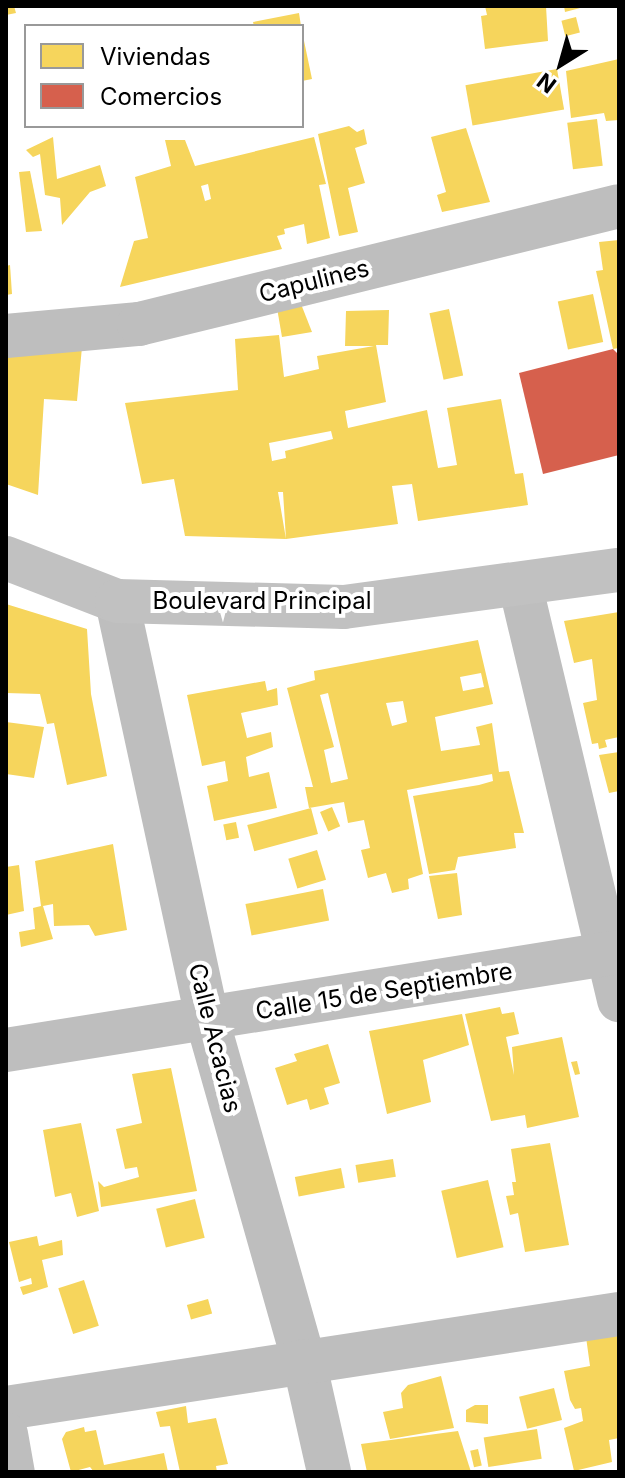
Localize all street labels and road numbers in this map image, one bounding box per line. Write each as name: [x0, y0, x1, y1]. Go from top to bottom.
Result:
street label: Capulines: [256, 253, 372, 309]
street label: Boulevard Principal: [152, 587, 372, 615]
street label: Calle 15 de Septiembre: [253, 956, 515, 1026]
street label: Calle Acacias: [183, 960, 247, 1116]

